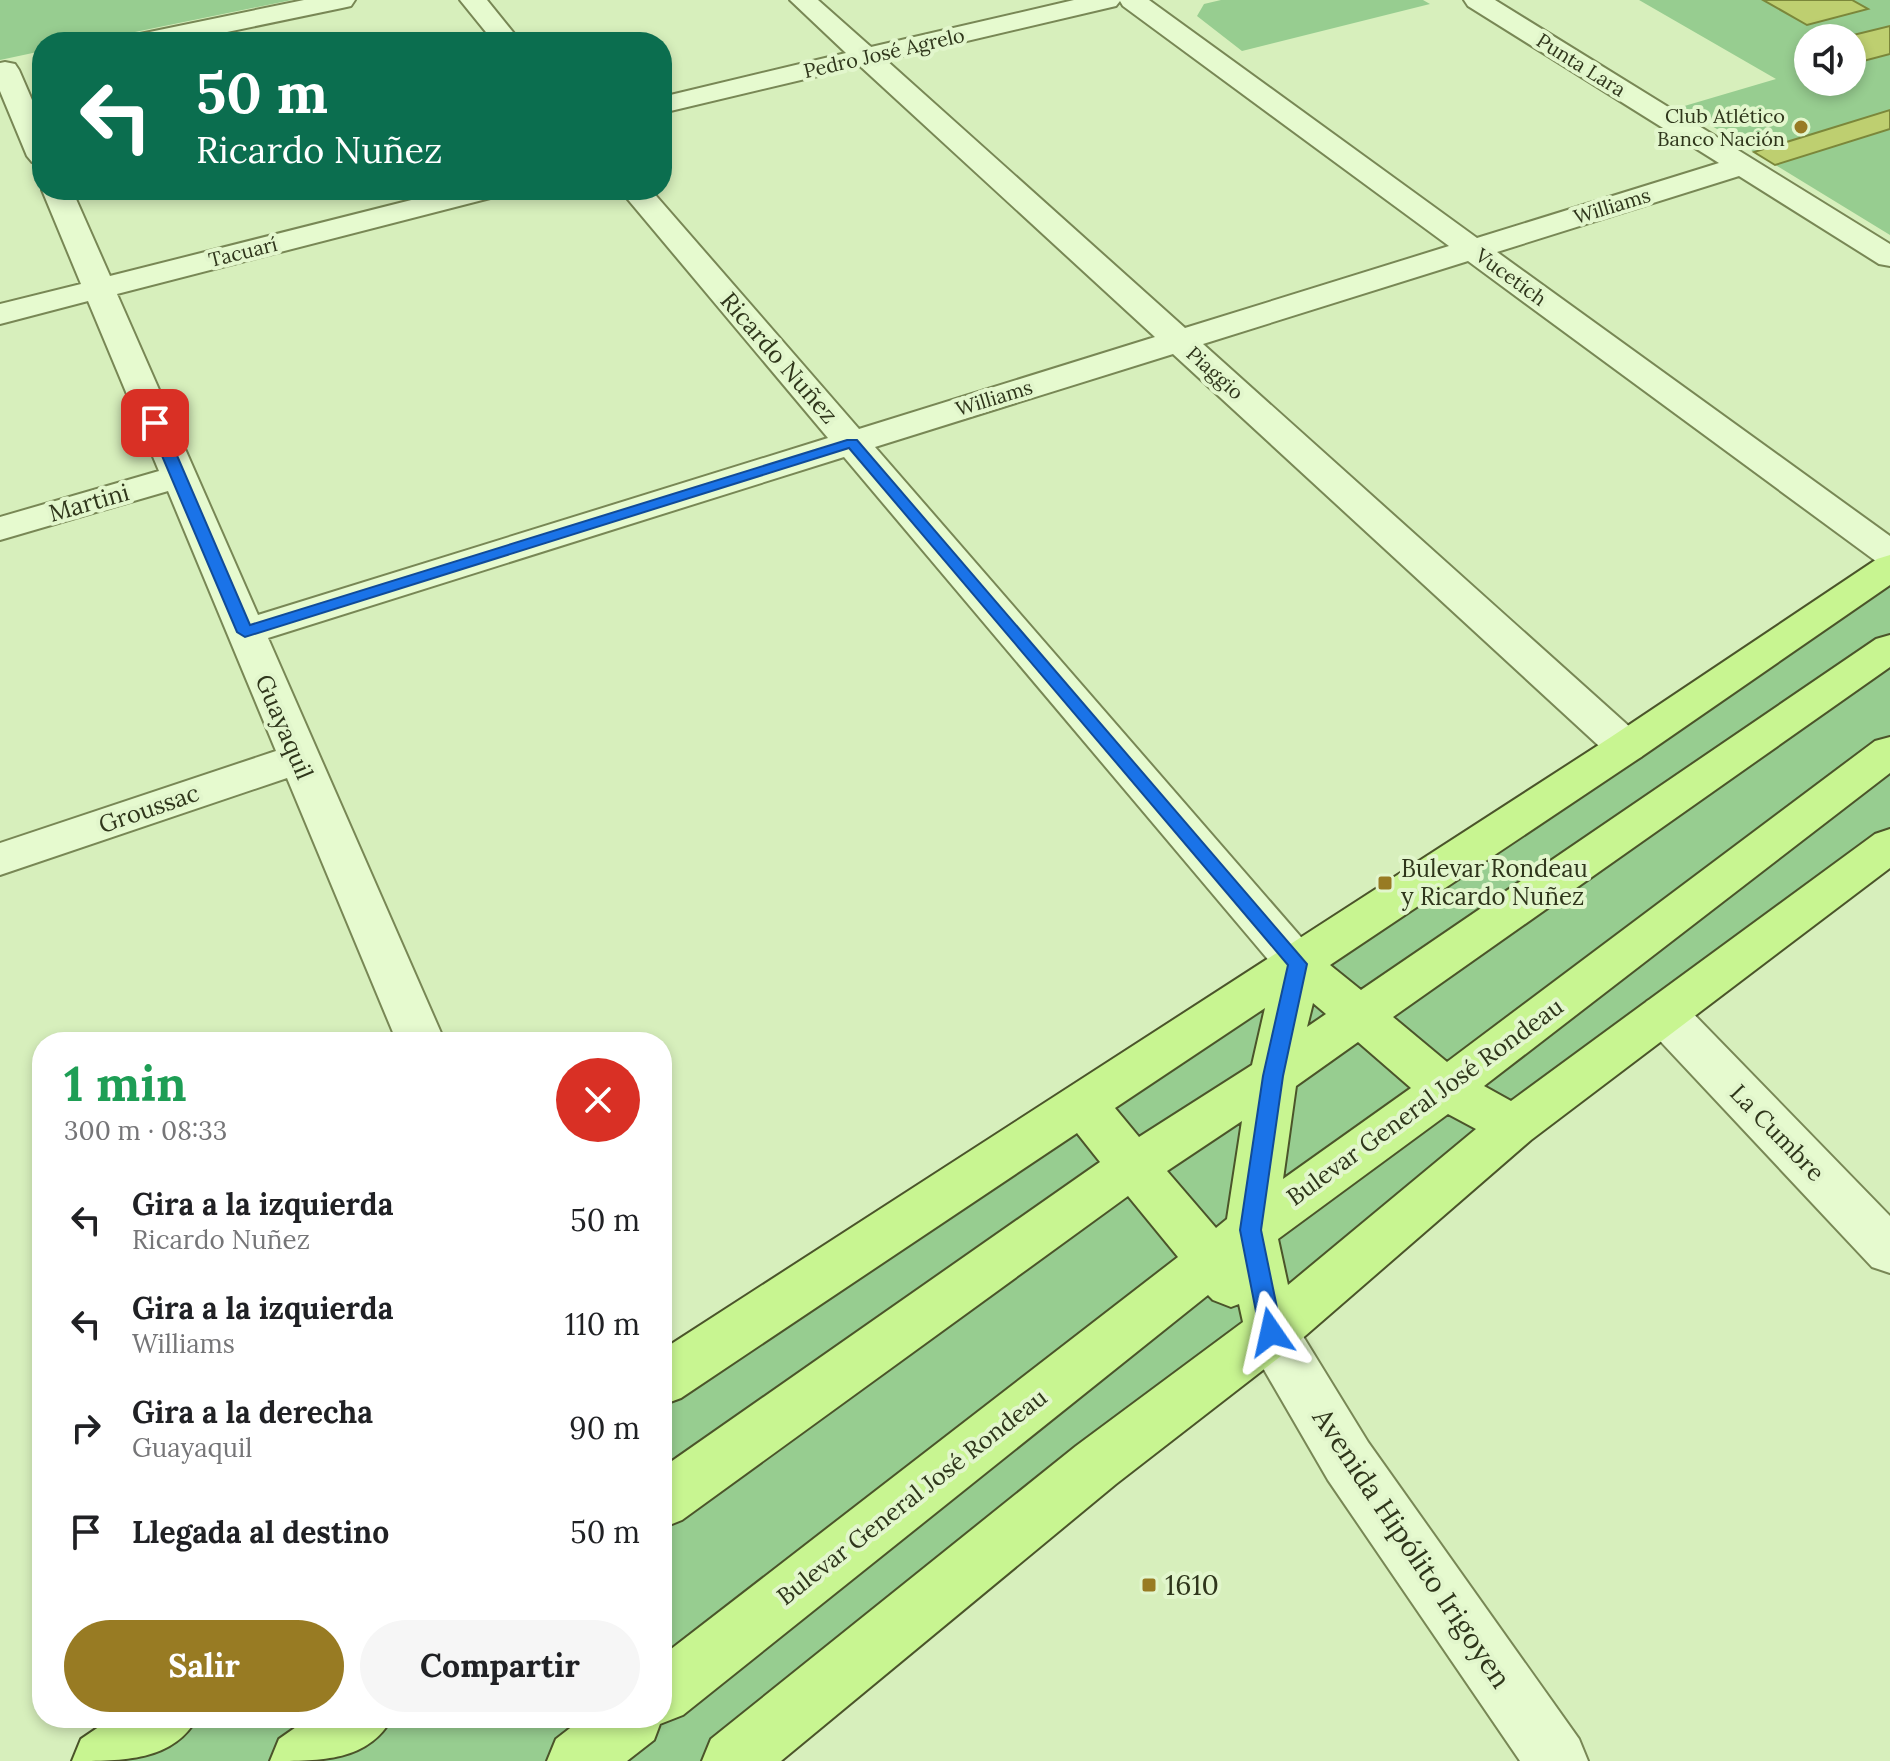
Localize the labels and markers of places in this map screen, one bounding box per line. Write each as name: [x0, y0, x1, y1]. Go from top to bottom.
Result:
place label: Club Atlético Banco Nación: [1657, 103, 1785, 151]
marker: Club Atlético Banco Nación: [1792, 118, 1810, 136]
pin: [121, 389, 189, 457]
place label: Bulevar Rondeau y Ricardo Nuñez: [1401, 853, 1588, 912]
marker: Bulevar Rondeau y Ricardo Nuñez: [1376, 874, 1394, 892]
place label: 1610: [1165, 1567, 1219, 1603]
marker: 1610: [1140, 1576, 1158, 1594]

